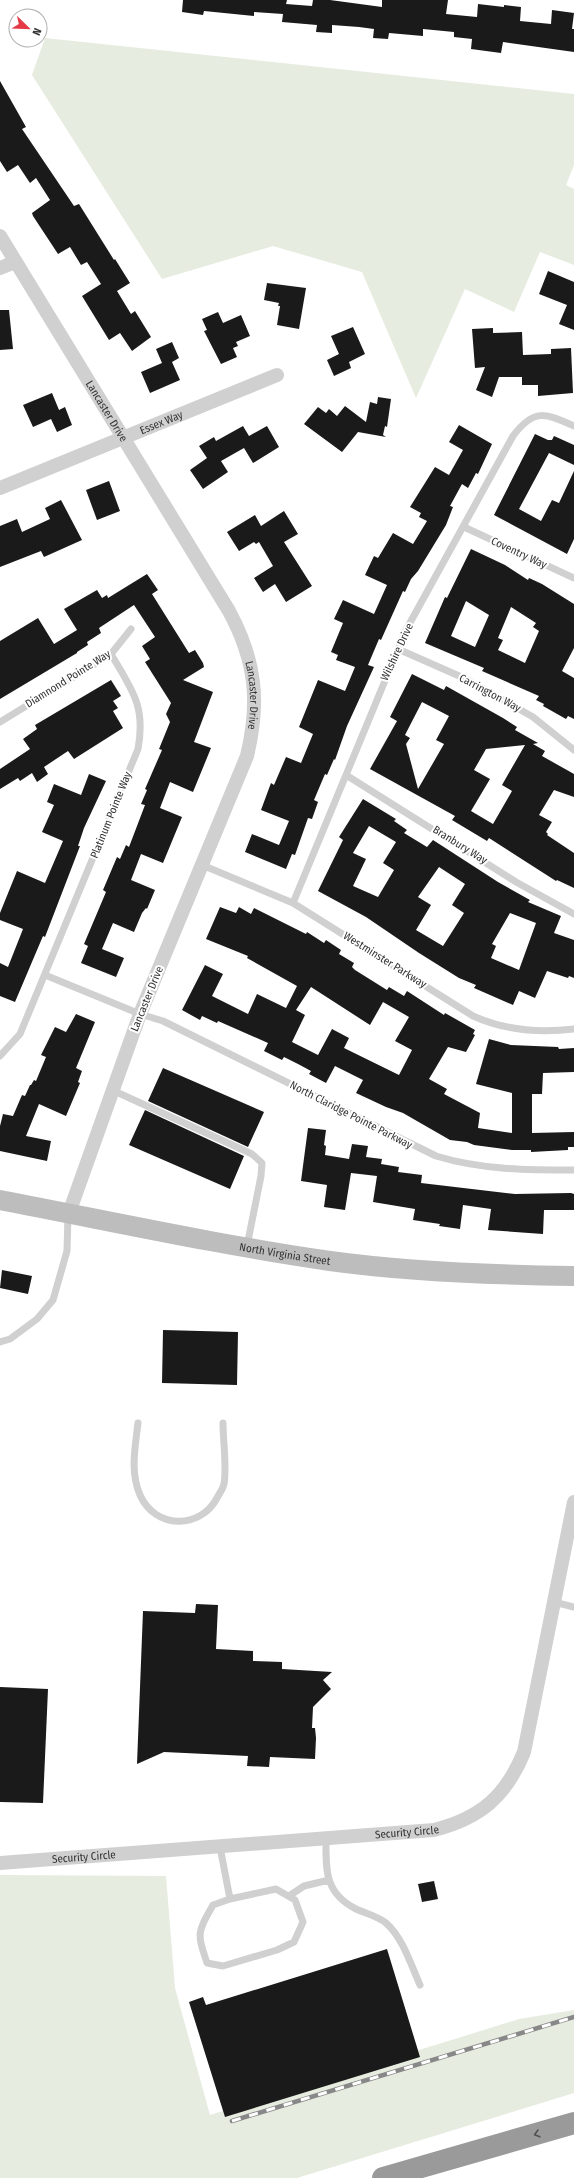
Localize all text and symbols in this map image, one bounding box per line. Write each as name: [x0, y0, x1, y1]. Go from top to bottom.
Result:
north arrow: [8, 8, 48, 48]
text: N: [29, 26, 44, 37]
street label: Lancaster Drive: [83, 378, 130, 444]
street label: Essex Way: [138, 408, 185, 437]
street label: Coventry Way: [489, 534, 549, 572]
street label: Wilshire Drive: [378, 621, 416, 683]
street label: Diamnond Pointe Way: [23, 647, 113, 711]
street label: Lancaster Drive: [243, 659, 261, 730]
street label: Carrington Way: [457, 671, 523, 715]
street label: Platinum Pointe Way: [88, 770, 134, 860]
street label: Branbury Way: [430, 823, 490, 867]
street label: Westminster Parkway: [341, 929, 429, 991]
street label: Lancaster Drive: [128, 964, 166, 1034]
street label: North Claridge Pointe Parkway: [288, 1078, 414, 1152]
street label: North Virginia Street: [238, 1240, 332, 1268]
street label: Security Circle: [374, 1822, 440, 1841]
street label: Security Circle: [51, 1848, 116, 1866]
one-way arrow: [533, 2129, 540, 2138]

